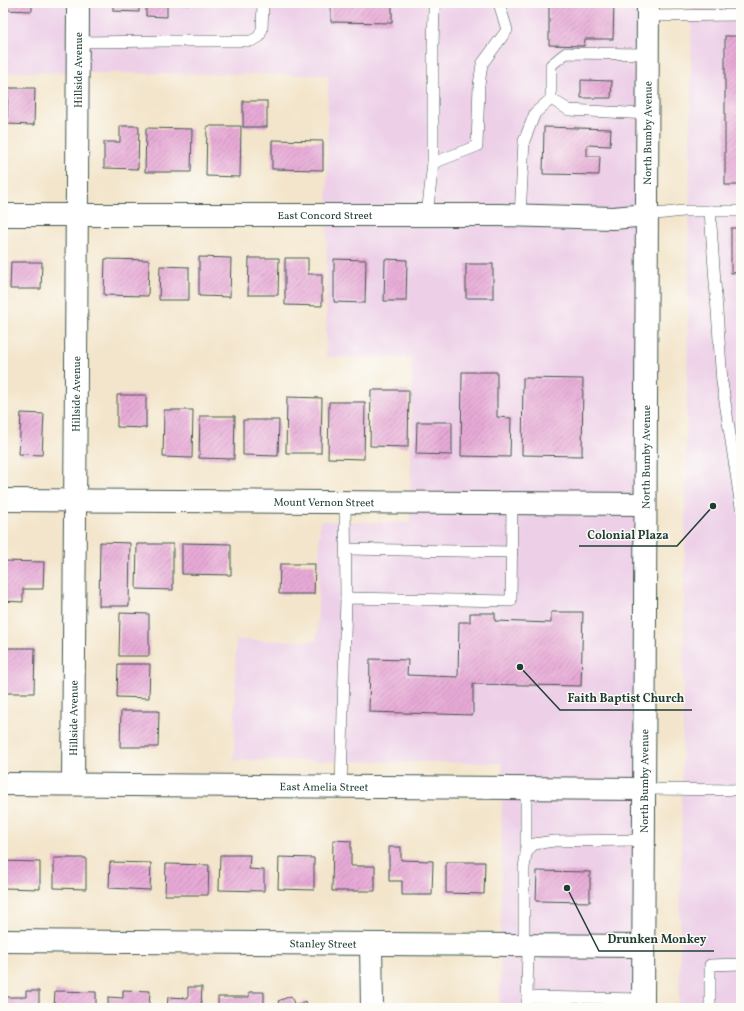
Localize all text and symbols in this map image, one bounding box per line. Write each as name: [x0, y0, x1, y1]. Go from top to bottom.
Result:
street label: Hillside Avenue: [72, 32, 87, 108]
street label: North Bumby Avenue: [641, 81, 657, 185]
street label: East Concord Street: [277, 209, 373, 224]
street label: Hillside Avenue: [70, 356, 85, 432]
street label: North Bumby Avenue: [639, 405, 655, 509]
street label: Mount Vernon Street: [274, 496, 375, 511]
callout: Colonial Plaza: [579, 522, 677, 546]
text: Colonial Plaza: [587, 528, 669, 544]
street label: Hillside Avenue: [67, 680, 83, 756]
callout: Faith Baptist Church: [560, 686, 692, 710]
text: Faith Baptist Church: [568, 691, 685, 707]
street label: North Bumby Avenue: [638, 729, 653, 833]
street label: East Amelia Street: [280, 780, 369, 796]
callout: Drunken Monkey: [599, 927, 714, 951]
text: Drunken Monkey: [607, 932, 707, 948]
street label: Stanley Street: [289, 937, 357, 953]

